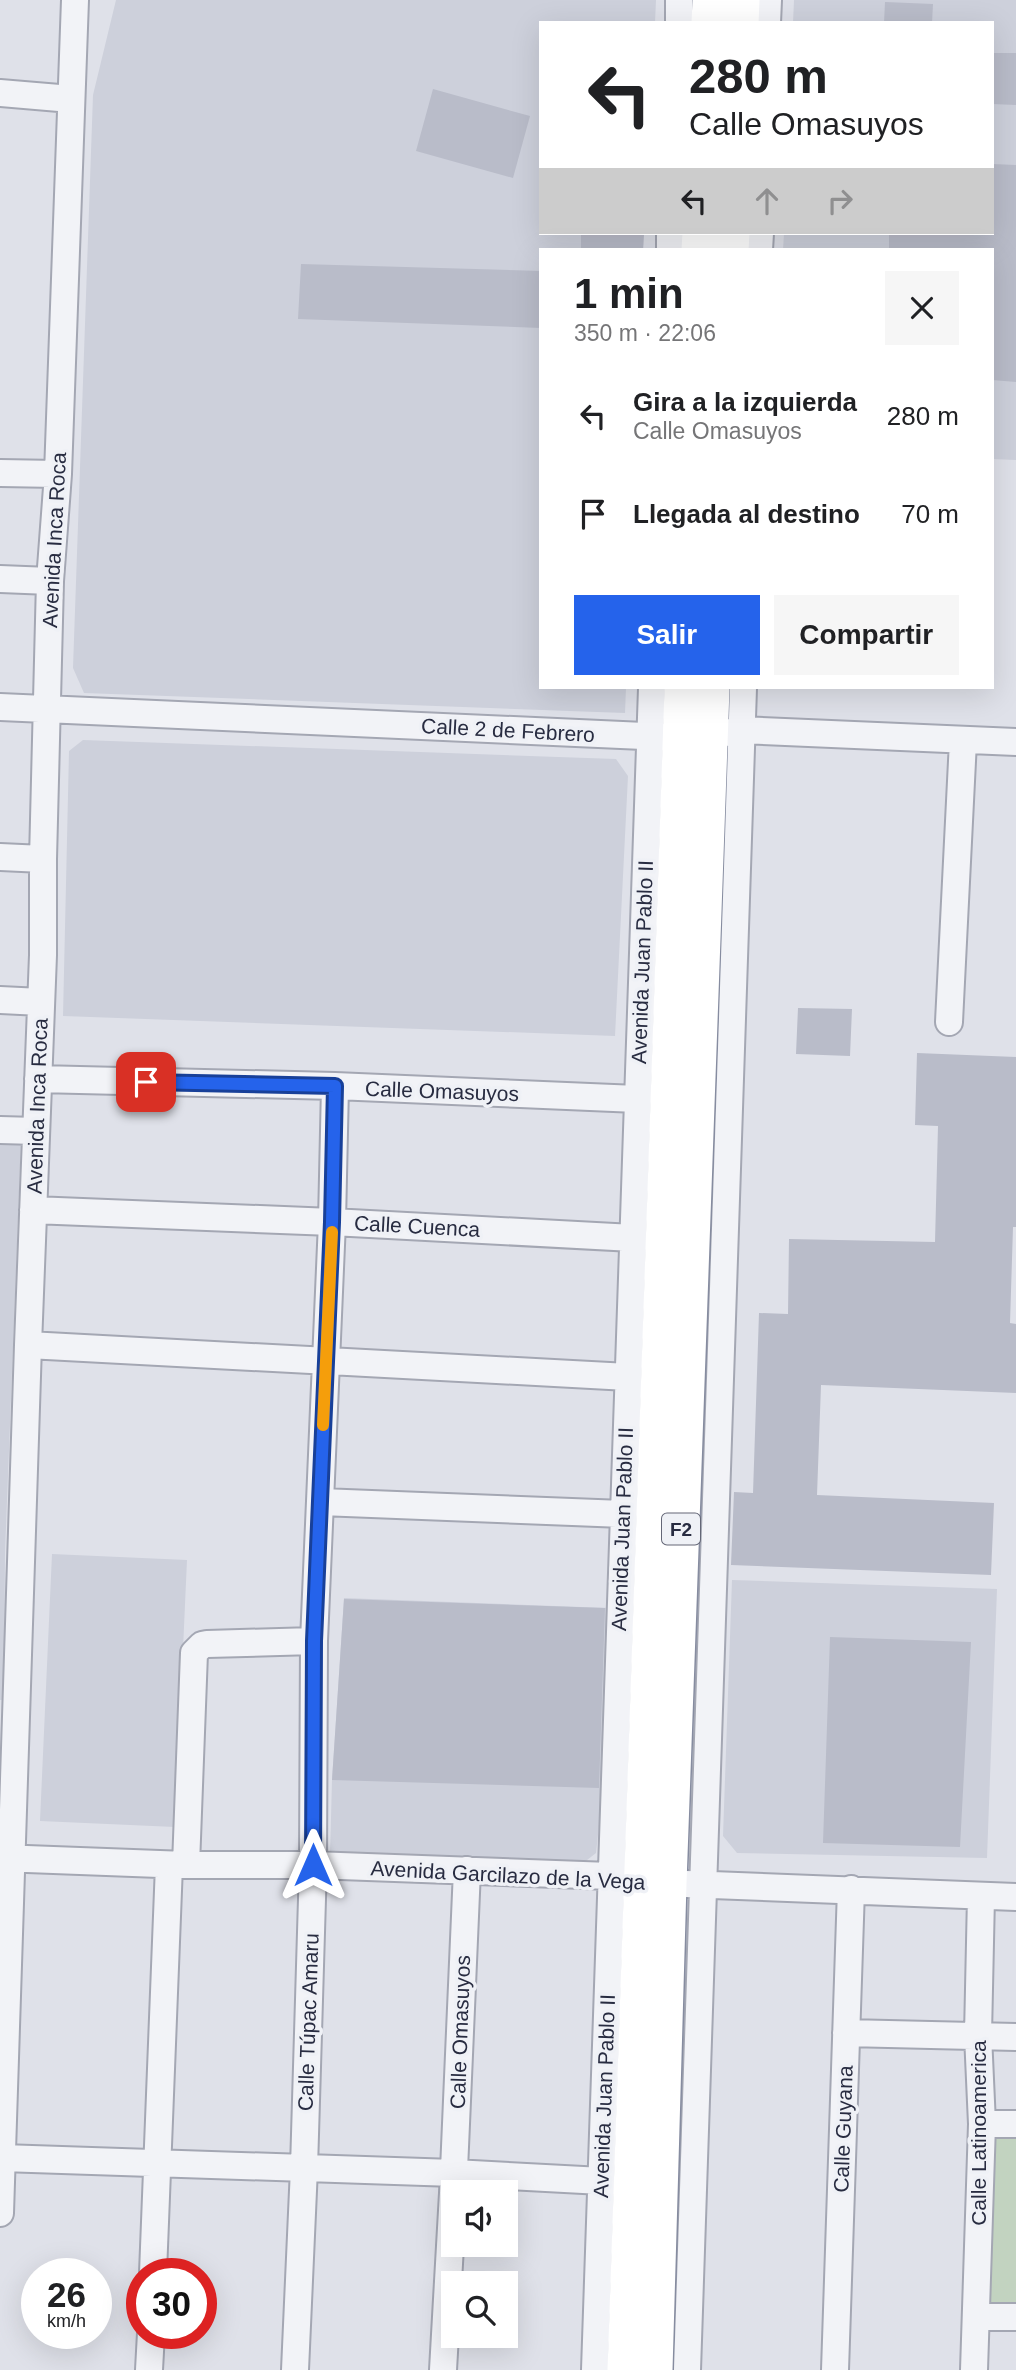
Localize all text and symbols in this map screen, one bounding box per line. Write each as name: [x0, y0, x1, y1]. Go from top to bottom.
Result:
icon: left: [574, 49, 665, 140]
text: 280 m: [689, 49, 828, 103]
text: Calle Omasuyos: [689, 106, 924, 142]
icon: left: [675, 182, 713, 220]
icon: ahead: [748, 182, 786, 220]
icon: right: [821, 182, 859, 220]
text: 1 min: [574, 270, 684, 317]
button: close: [885, 271, 959, 345]
text: 350 m · 22:06: [574, 320, 716, 346]
text: Gira a la izquierda: [633, 387, 857, 417]
icon: left: [574, 397, 612, 435]
text: 280 m: [887, 401, 959, 431]
text: Calle Omasuyos: [633, 418, 802, 444]
street label: Avenida Inca Roca: [38, 451, 70, 628]
icon: arrive: [574, 495, 612, 533]
text: Llegada al destino: [633, 499, 860, 529]
text: 70 m: [901, 499, 959, 529]
button: Salir: [574, 595, 760, 675]
button: Compartir: [774, 595, 959, 675]
street label: Calle 2 de Febrero: [421, 714, 595, 746]
street label: Avenida Juan Pablo II: [627, 860, 657, 1064]
street label: Avenida Inca Roca: [22, 1017, 52, 1194]
pin: [116, 1052, 176, 1112]
icon: arrive: [127, 1063, 165, 1101]
street label: Calle Omasuyos: [365, 1077, 519, 1105]
street label: Calle Cuenca: [353, 1211, 481, 1241]
street label: Avenida Juan Pablo II: [607, 1427, 637, 1631]
road number: F2: [662, 1513, 700, 1544]
position arrow: [276, 1828, 350, 1902]
street label: Avenida Garcilazo de la Vega: [370, 1856, 646, 1894]
street label: Calle Túpac Amaru: [293, 1933, 323, 2111]
street label: Calle Omasuyos: [446, 1955, 474, 2109]
street label: Avenida Juan Pablo II: [589, 1994, 619, 2198]
street label: Calle Latinoamerica: [967, 2040, 990, 2226]
street label: Calle Guyana: [829, 2065, 857, 2193]
map controls: [441, 2180, 518, 2348]
button: sound: [441, 2180, 518, 2257]
speed limit sign: 30: [126, 2258, 217, 2349]
button: search: [441, 2271, 518, 2348]
text: 26: [47, 2275, 86, 2314]
text: km/h: [47, 2311, 86, 2331]

